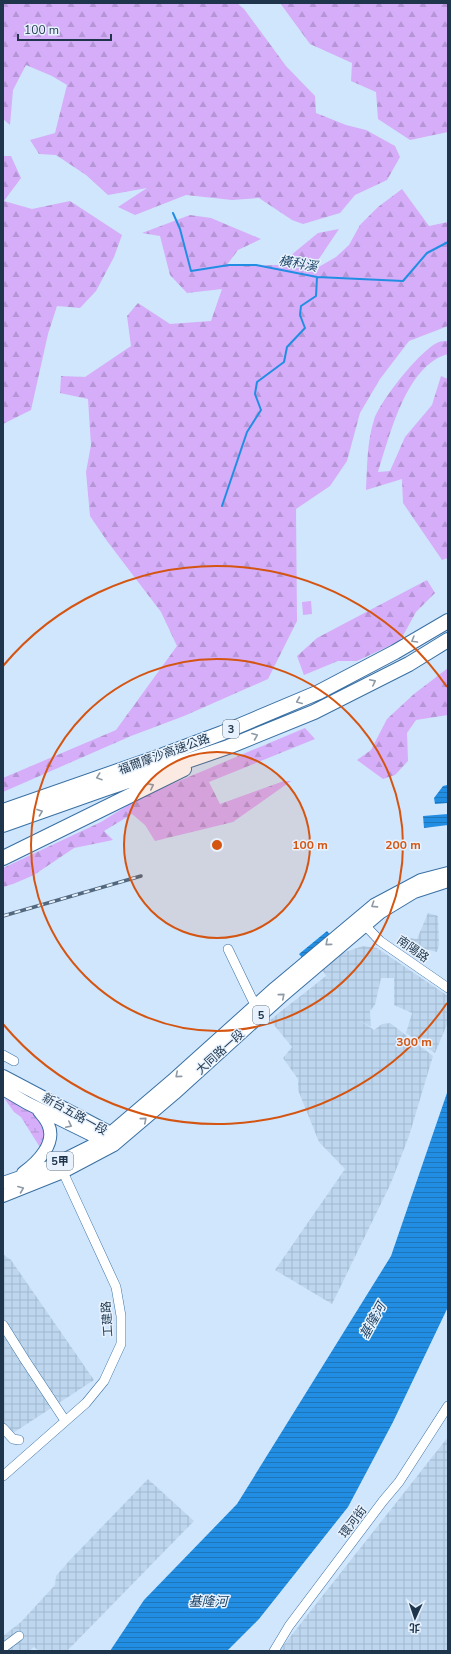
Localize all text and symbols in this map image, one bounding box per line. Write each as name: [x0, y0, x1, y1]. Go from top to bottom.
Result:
scale bar: [18, 16, 111, 42]
text: 100 m: [24, 22, 59, 38]
water label: 橫科溪: [277, 252, 321, 277]
one-way arrow: [411, 636, 418, 643]
one-way arrow: [368, 679, 376, 687]
one-way arrow: [296, 696, 303, 704]
road number: 3: [223, 720, 239, 738]
street label: 福爾摩沙高速公路: [116, 730, 212, 778]
one-way arrow: [251, 733, 258, 741]
one-way arrow: [96, 772, 103, 781]
one-way arrow: [147, 783, 155, 791]
one-way arrow: [36, 808, 43, 817]
text: 100 m: [292, 837, 328, 853]
text: 200 m: [385, 837, 421, 853]
centre of rings: [210, 838, 224, 852]
one-way arrow: [372, 900, 379, 907]
street label: 南陽路: [394, 932, 432, 966]
one-way arrow: [326, 938, 333, 945]
one-way arrow: [278, 993, 285, 1000]
road number: 5: [253, 1006, 269, 1024]
street label: 大同路一段: [192, 1026, 248, 1078]
text: 300 m: [396, 1034, 432, 1050]
one-way arrow: [175, 1070, 183, 1077]
street label: 新台五路一段: [40, 1090, 110, 1138]
one-way arrow: [139, 1117, 147, 1125]
one-way arrow: [64, 1120, 72, 1127]
road number: 5甲: [47, 1152, 73, 1170]
one-way arrow: [17, 1185, 24, 1193]
water label: 基隆河: [356, 1297, 392, 1342]
street label: 工建路: [98, 1300, 116, 1338]
street label: 環河街: [336, 1503, 370, 1541]
water label: 基隆河: [188, 1593, 230, 1611]
north arrow: [395, 1598, 435, 1638]
text: 北: [409, 1620, 420, 1635]

